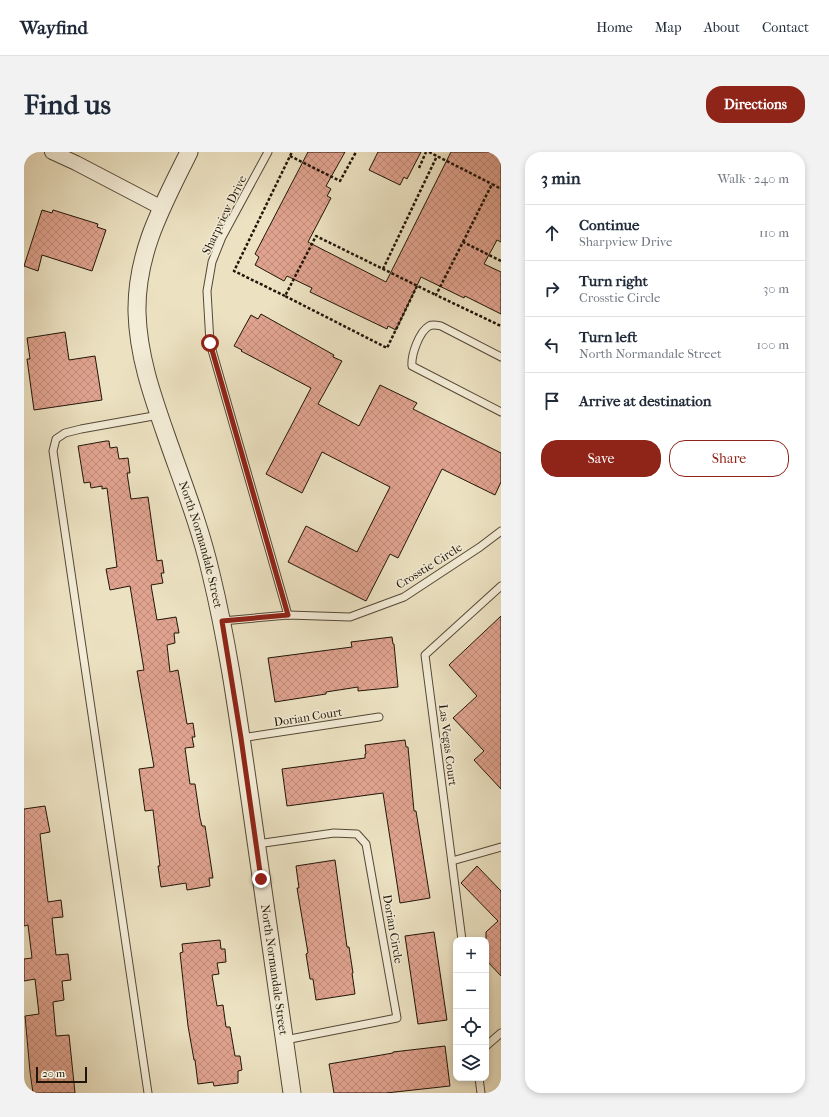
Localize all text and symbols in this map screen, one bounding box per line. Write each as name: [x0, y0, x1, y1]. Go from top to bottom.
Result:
text: Wayfind: [20, 17, 88, 39]
text: Home: [596, 19, 633, 36]
text: Map: [655, 19, 682, 36]
text: About: [704, 19, 740, 36]
text: Contact: [762, 19, 809, 36]
button: Directions: [706, 86, 805, 123]
text: Find us: [24, 88, 111, 121]
text: 3 min: [541, 168, 581, 188]
text: Walk · 240 m: [717, 171, 789, 186]
street label: Sharpview Drive: [199, 173, 249, 257]
text: Continue: [579, 216, 639, 234]
icon: ahead: [541, 222, 563, 244]
text: 110 m: [759, 225, 789, 240]
text: Sharpview Drive: [579, 234, 673, 249]
text: Turn right: [579, 272, 648, 290]
icon: right: [541, 278, 563, 300]
text: 30 m: [763, 281, 789, 296]
text: Crosstie Circle: [579, 290, 661, 305]
text: Turn left: [579, 328, 637, 346]
route start: [201, 334, 219, 352]
icon: left: [541, 334, 563, 356]
text: 100 m: [756, 337, 789, 352]
text: North Normandale Street: [579, 346, 722, 361]
icon: arrive: [541, 390, 563, 412]
text: Arrive at destination: [579, 392, 711, 410]
button: Save: [541, 440, 661, 477]
button: Share: [669, 440, 789, 477]
street label: North Normandale Street: [176, 479, 226, 610]
street label: Crosstie Circle: [393, 540, 465, 592]
street label: Las Vegas Court: [436, 703, 460, 787]
street label: Dorian Court: [273, 705, 344, 729]
route end: [252, 870, 270, 888]
street label: Dorian Circle: [380, 893, 406, 965]
street label: North Normandale Street: [258, 903, 291, 1037]
map controls: [453, 937, 489, 1081]
button: +: [453, 937, 489, 973]
button: −: [453, 973, 489, 1009]
button: locate: [453, 1009, 489, 1045]
button: layers: [453, 1045, 489, 1081]
scale bar: [36, 1065, 87, 1084]
text: 20 m: [42, 1067, 65, 1080]

